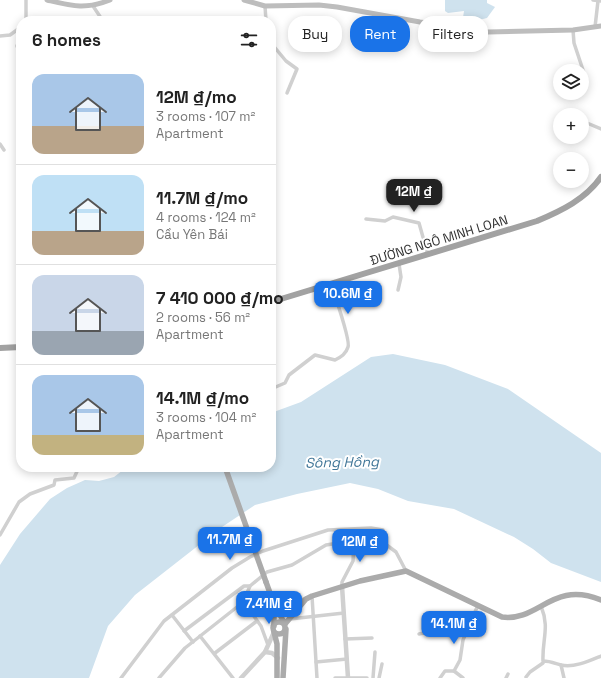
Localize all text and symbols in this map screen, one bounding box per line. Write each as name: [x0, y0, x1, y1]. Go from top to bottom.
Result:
chip: Buy: [288, 16, 342, 52]
chip: Rent: [350, 16, 410, 52]
chip: Filters: [418, 16, 488, 52]
text: 6 homes: [32, 29, 101, 51]
icon: filters: [238, 29, 260, 51]
map controls: [553, 64, 589, 188]
button: layers: [553, 64, 589, 100]
text: 12M ₫/mo: [156, 86, 237, 108]
icon: home: [64, 90, 112, 138]
text: 3 rooms · 107 m²: [156, 108, 255, 125]
button: +: [553, 108, 589, 144]
text: Apartment: [156, 125, 224, 142]
button: −: [553, 152, 589, 188]
pin: 12M ₫: [386, 179, 442, 213]
text: 12M ₫: [395, 183, 433, 200]
text: 11.7M ₫/mo: [156, 187, 248, 209]
icon: home: [64, 191, 112, 239]
text: 4 rooms · 124 m²: [156, 209, 256, 226]
street label: ĐƯỜNG NGÔ MINH LOAN: [368, 211, 510, 269]
text: Cầu Yên Bái: [156, 226, 228, 243]
pin: 10.6M ₫: [311, 281, 385, 315]
text: 10.6M ₫: [323, 285, 373, 302]
text: 7 410 000 ₫/mo: [156, 287, 284, 309]
icon: home: [64, 291, 112, 339]
text: 2 rooms · 56 m²: [156, 309, 250, 326]
text: Apartment: [156, 326, 224, 343]
text: 14.1M ₫/mo: [156, 387, 249, 409]
icon: home: [64, 391, 112, 439]
text: 3 rooms · 104 m²: [156, 409, 256, 426]
text: Apartment: [156, 426, 224, 443]
water label: Sông Hồng: [305, 452, 380, 472]
pin: 11.7M ₫: [193, 527, 267, 561]
pin: 12M ₫: [332, 529, 388, 563]
text: 11.7M ₫: [207, 531, 253, 548]
text: 12M ₫: [341, 533, 379, 550]
pin: 7.41M ₫: [232, 591, 306, 625]
text: 7.41M ₫: [245, 595, 293, 612]
pin: 14.1M ₫: [417, 611, 491, 645]
text: 14.1M ₫: [430, 615, 478, 632]

